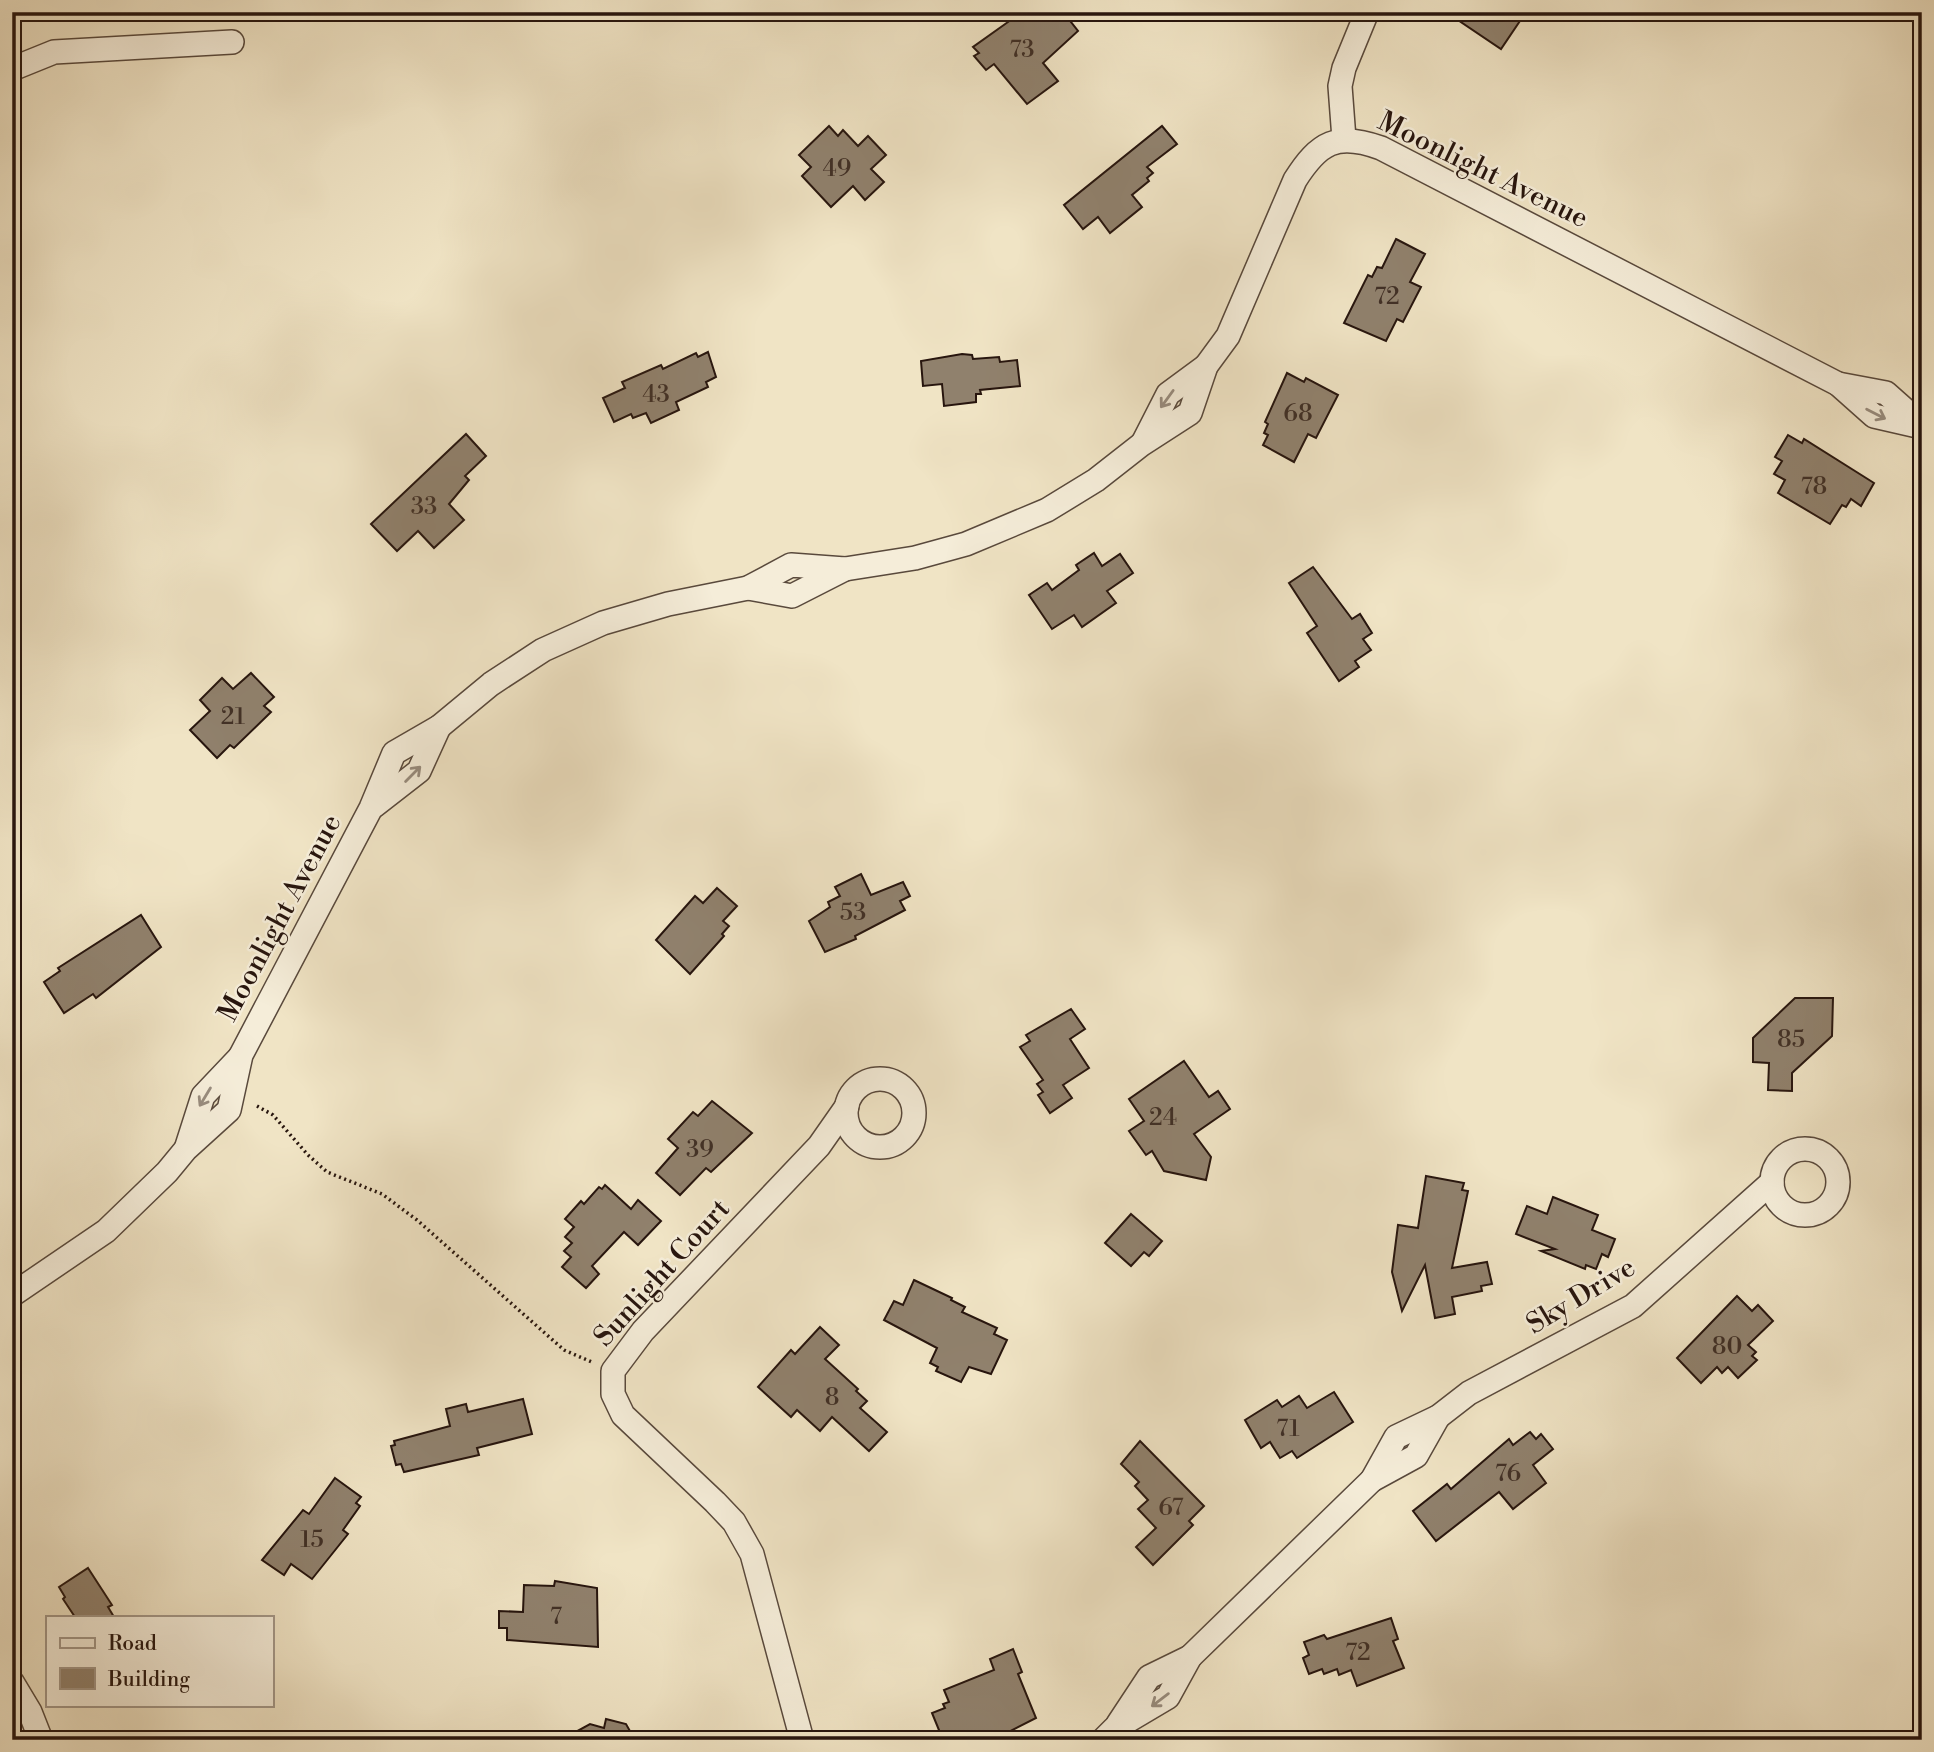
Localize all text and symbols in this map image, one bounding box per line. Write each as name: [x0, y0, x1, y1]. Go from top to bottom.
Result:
house number: 73: [1009, 35, 1035, 65]
street label: Moonlight Avenue: [1372, 104, 1594, 236]
house number: 49: [823, 154, 851, 184]
house number: 72: [1374, 282, 1400, 312]
house number: 43: [642, 380, 670, 410]
one-way arrow: [1160, 389, 1174, 408]
house number: 68: [1283, 399, 1313, 429]
one-way arrow: [1865, 407, 1885, 421]
house number: 78: [1801, 472, 1827, 502]
house number: 33: [411, 492, 437, 522]
house number: 21: [221, 702, 246, 732]
one-way arrow: [404, 765, 421, 783]
street label: Moonlight Avenue: [211, 808, 349, 1028]
house number: 53: [840, 898, 866, 928]
house number: 85: [1777, 1025, 1805, 1055]
one-way arrow: [198, 1087, 213, 1106]
house number: 24: [1149, 1103, 1177, 1133]
house number: 39: [686, 1135, 714, 1165]
street label: Sunlight Court: [586, 1192, 738, 1354]
street label: Sky Drive: [1520, 1250, 1642, 1342]
house number: 80: [1712, 1332, 1742, 1362]
house number: 8: [825, 1383, 839, 1413]
house number: 71: [1276, 1414, 1300, 1444]
house number: 76: [1495, 1459, 1521, 1489]
house number: 67: [1158, 1493, 1184, 1523]
house number: 15: [300, 1525, 324, 1555]
house number: 7: [550, 1602, 562, 1632]
legend: [46, 1616, 273, 1706]
text: Road: [108, 1631, 157, 1657]
house number: 72: [1345, 1638, 1371, 1668]
text: Building: [107, 1667, 190, 1693]
one-way arrow: [1152, 1693, 1170, 1708]

